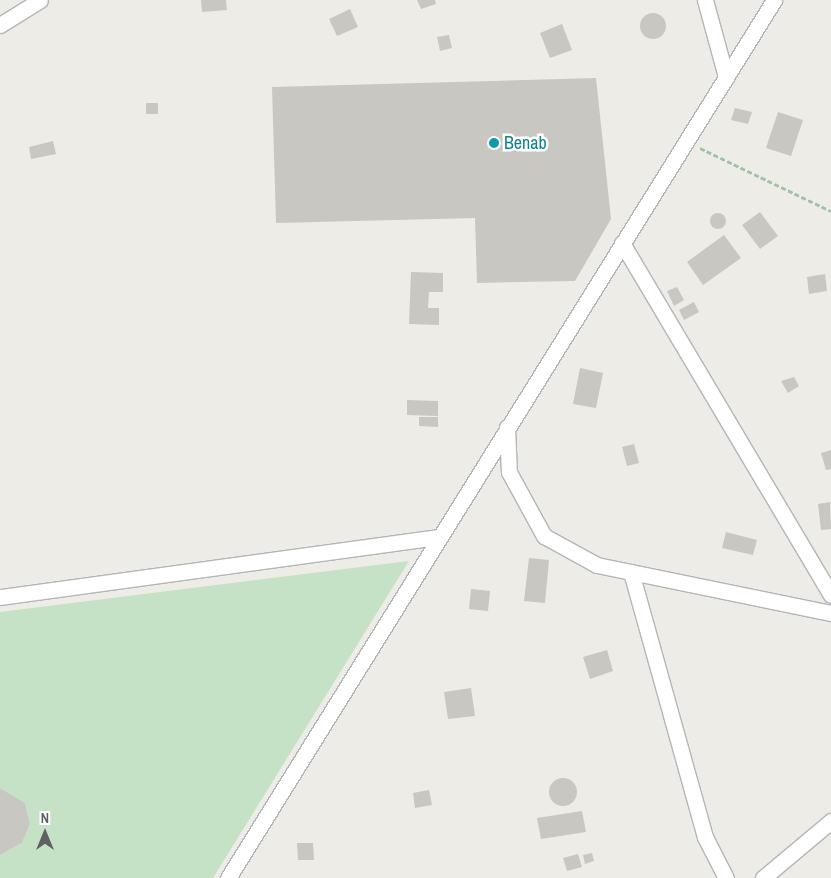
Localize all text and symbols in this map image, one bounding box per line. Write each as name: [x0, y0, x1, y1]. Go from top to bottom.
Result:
place label: Benab: [504, 132, 547, 154]
marker: Benab: [488, 137, 500, 149]
north arrow: [20, 808, 70, 858]
text: N: [41, 809, 49, 827]

